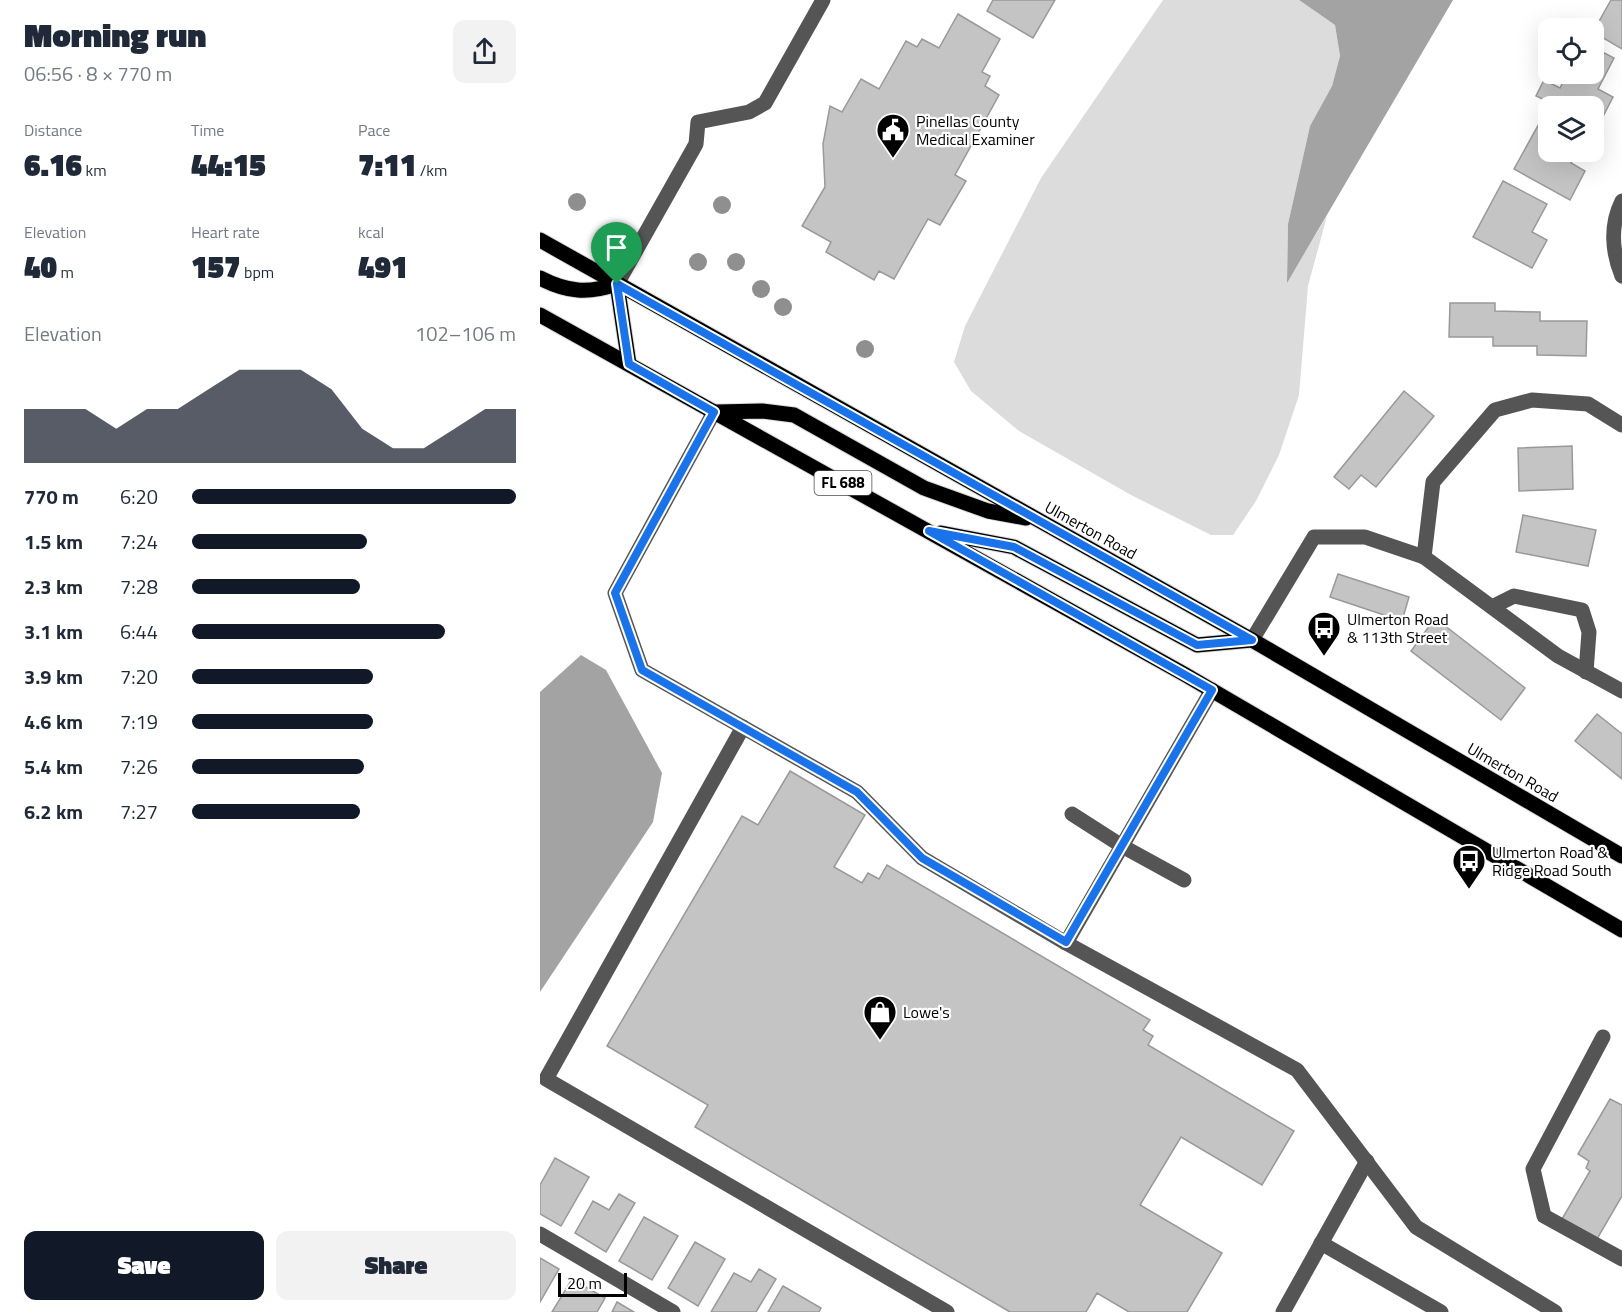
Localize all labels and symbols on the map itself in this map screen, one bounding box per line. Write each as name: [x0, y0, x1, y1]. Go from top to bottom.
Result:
place label: Pinellas County Medical Examiner: [916, 109, 1035, 151]
public building icon: Pinellas County Medical Examiner: [875, 112, 911, 159]
pin: [591, 222, 642, 284]
road number: FL 688: [814, 471, 872, 495]
street label: Ulmerton Road: [1041, 495, 1141, 565]
place label: Ulmerton Road & 113th Street: [1347, 607, 1449, 649]
bus stop icon: Ulmerton Road & 113th Street: [1306, 610, 1342, 657]
street label: Ulmerton Road: [1463, 736, 1563, 808]
place label: Ulmerton Road & Ridge Road South: [1492, 840, 1612, 882]
bus stop icon: Ulmerton Road & Ridge Road South: [1451, 843, 1487, 890]
shop icon: Lowe's: [862, 994, 898, 1041]
place label: Lowe's: [903, 1000, 950, 1024]
scale bar: [558, 1270, 627, 1298]

